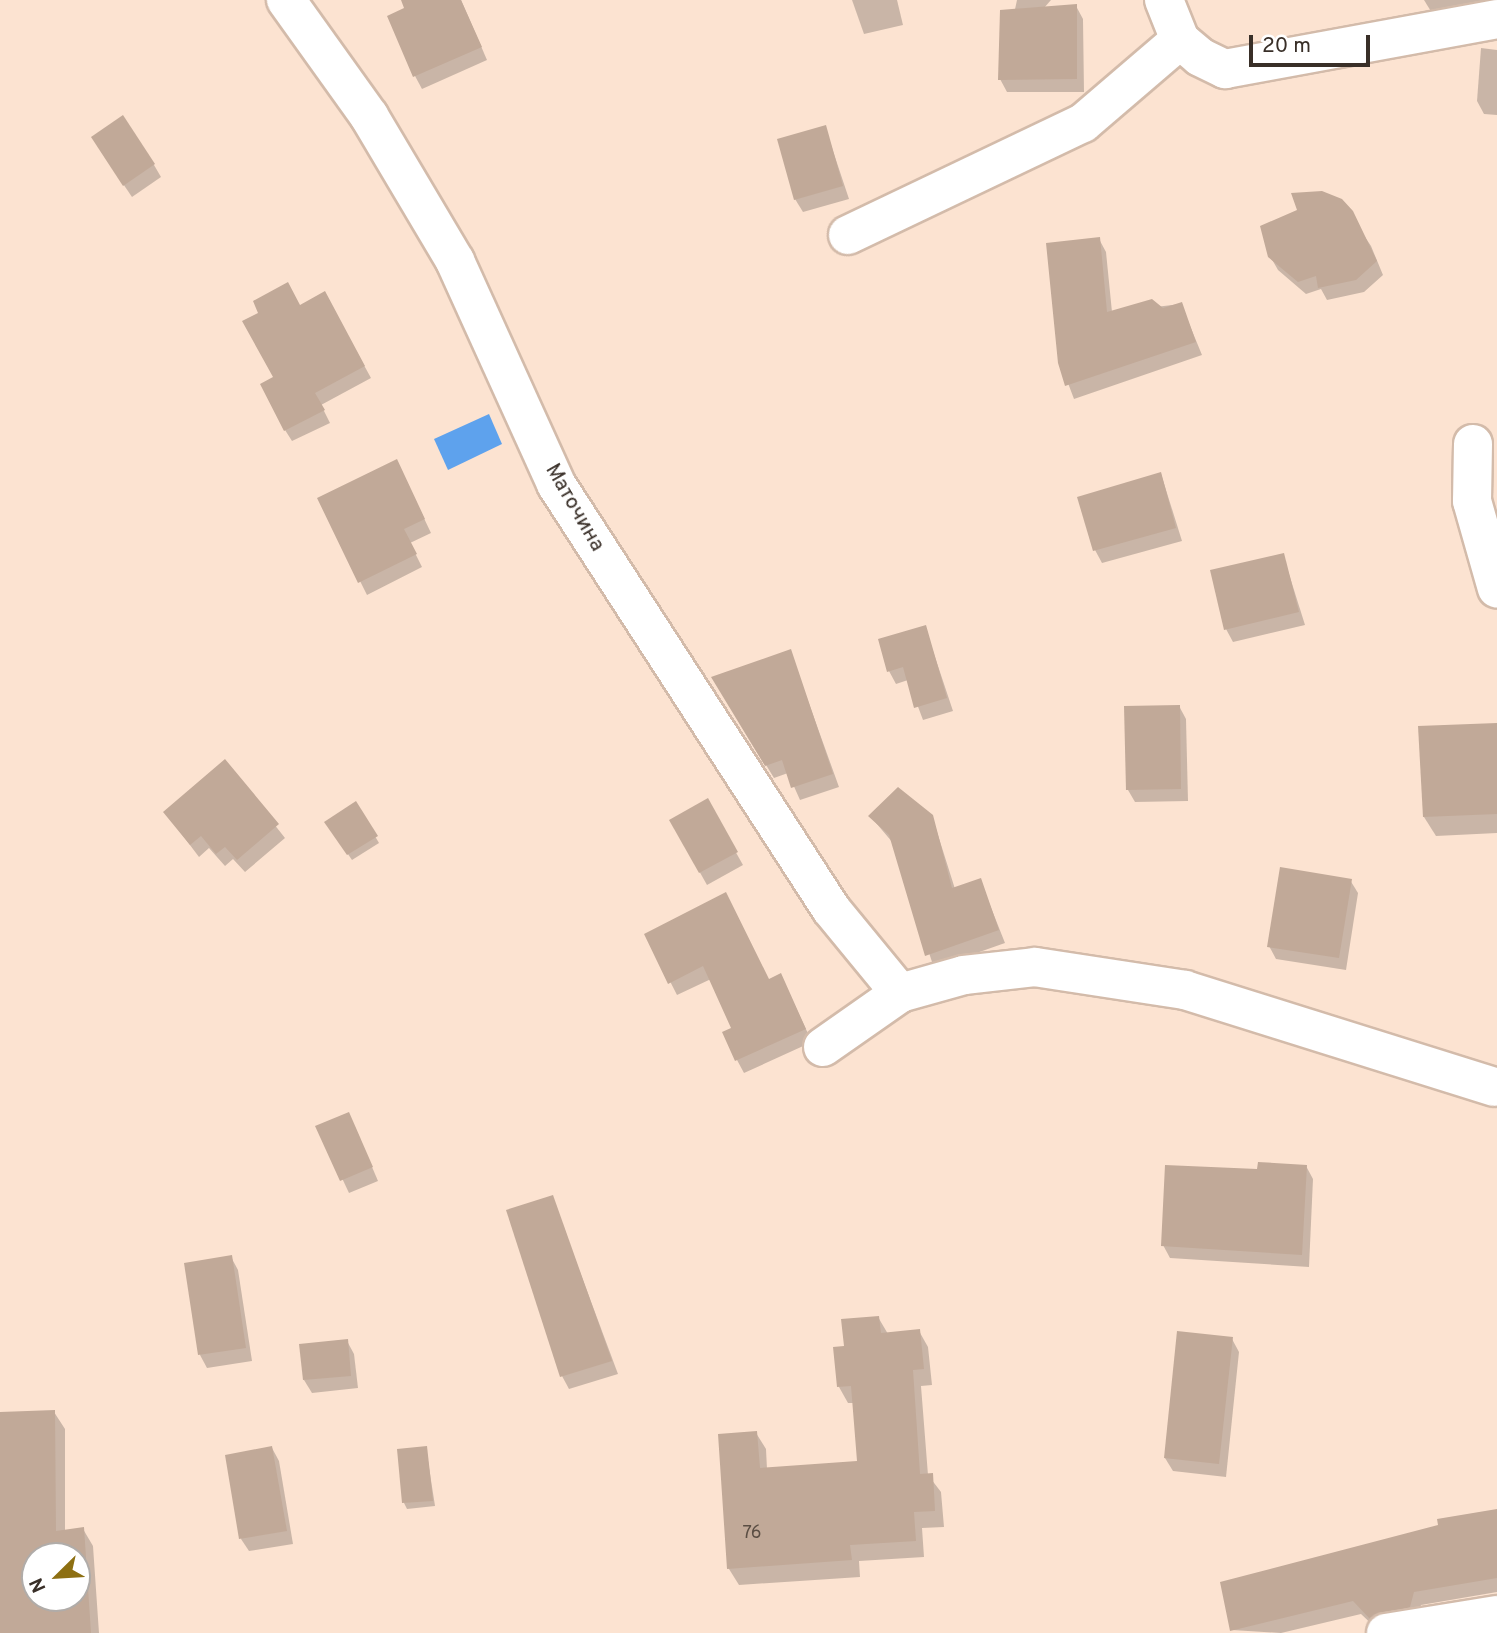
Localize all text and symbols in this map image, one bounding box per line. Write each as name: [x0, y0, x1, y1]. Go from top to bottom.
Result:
scale bar: [1252, 21, 1373, 65]
text: 20 m: [1262, 33, 1311, 60]
street label: Маточина: [539, 460, 609, 556]
house number: 76: [742, 1523, 762, 1545]
north arrow: [21, 1542, 91, 1612]
text: N: [25, 1574, 52, 1596]

